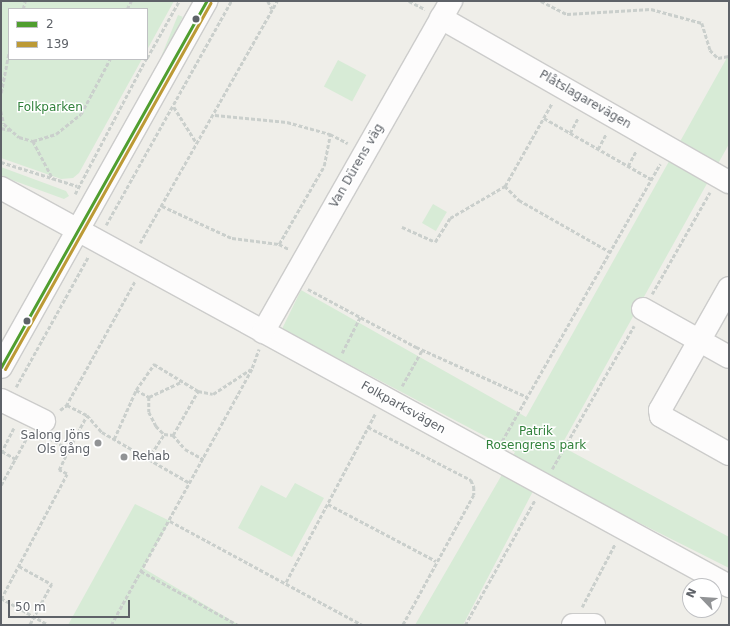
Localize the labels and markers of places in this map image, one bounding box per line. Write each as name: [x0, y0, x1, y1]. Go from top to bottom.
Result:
unlabelled marker: [191, 14, 201, 24]
unlabelled marker: [22, 316, 32, 326]
place label: Salong Jöns Ols gång: [21, 429, 90, 457]
marker: Salong Jöns Ols gång: [93, 438, 103, 448]
place label: Rehab: [132, 450, 170, 464]
marker: Rehab: [119, 452, 129, 462]

